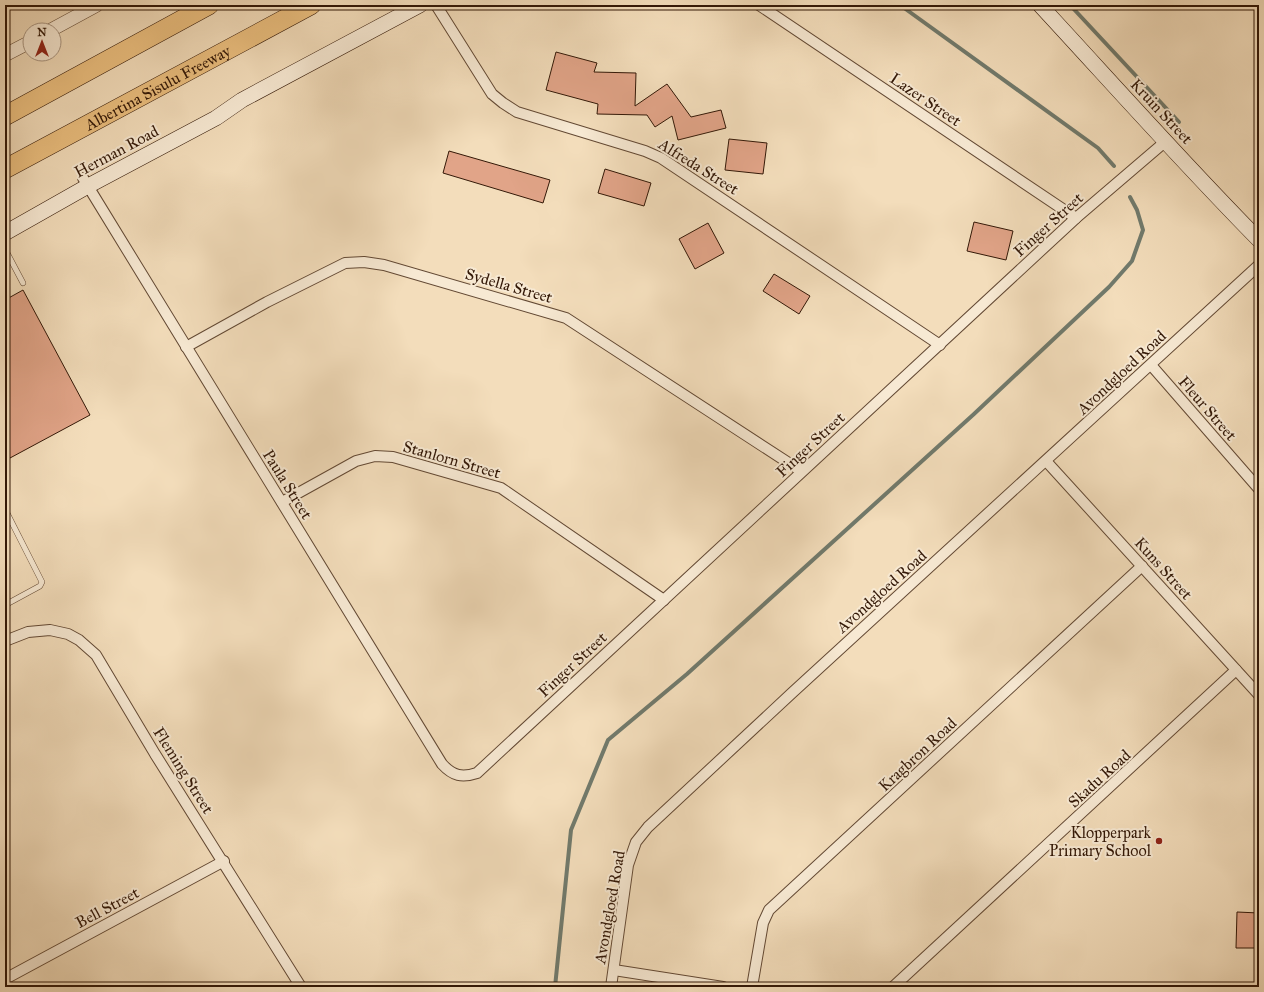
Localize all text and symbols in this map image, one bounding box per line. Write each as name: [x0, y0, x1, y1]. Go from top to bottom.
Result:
north arrow: [22, 22, 62, 62]
text: N: [37, 26, 47, 39]
street label: Albertina Sisulu Freeway: [81, 41, 234, 135]
street label: Lazer Street: [886, 69, 965, 130]
street label: Kruin Street: [1127, 75, 1197, 148]
street label: Herman Road: [71, 121, 162, 182]
street label: Alfreda Street: [654, 134, 743, 199]
street label: Finger Street: [1010, 188, 1088, 261]
street label: Sydella Street: [463, 264, 555, 307]
street label: Avondgloed Road: [1072, 326, 1170, 420]
street label: Fleur Street: [1174, 372, 1241, 445]
street label: Finger Street: [772, 408, 849, 482]
street label: Stanlorn Street: [401, 436, 503, 483]
street label: Paula Street: [259, 446, 317, 523]
street label: Kuns Street: [1131, 533, 1197, 604]
street label: Avondgloed Road: [832, 546, 931, 638]
street label: Finger Street: [534, 628, 611, 702]
street label: Kragbron Road: [874, 713, 961, 796]
street label: Fleming Street: [149, 723, 218, 818]
street label: Skadu Road: [1064, 745, 1134, 811]
place label: Klopperpark Primary School: [1049, 823, 1152, 860]
marker: Klopperpark Primary School: [1154, 836, 1164, 846]
street label: Avondgloed Road: [590, 849, 630, 966]
street label: Bell Street: [72, 883, 142, 932]

